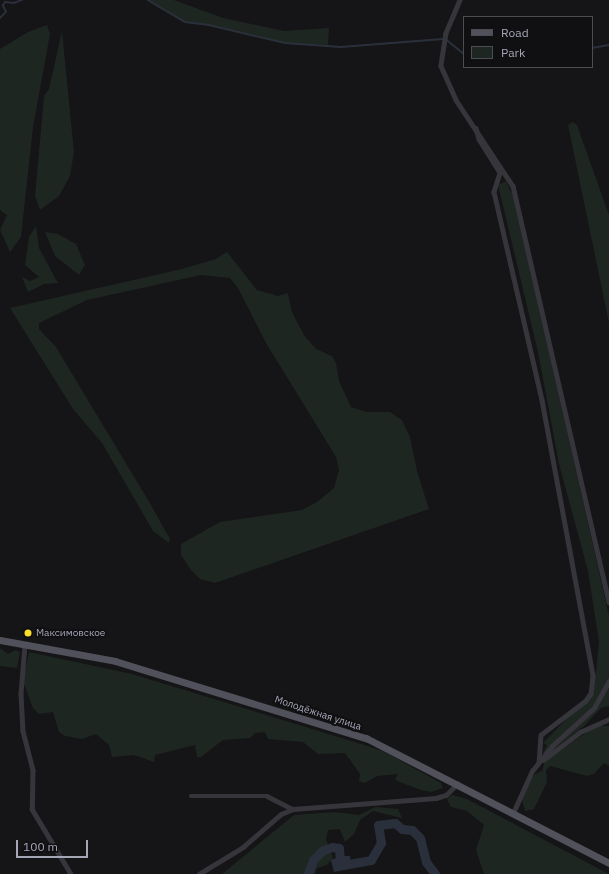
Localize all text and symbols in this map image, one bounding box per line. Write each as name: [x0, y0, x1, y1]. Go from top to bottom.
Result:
legend: [463, 16, 593, 68]
text: Road: [501, 25, 529, 40]
text: Park: [501, 45, 525, 60]
place label: Максимовское: [36, 627, 105, 639]
marker: Максимовское: [23, 628, 33, 638]
street label: Молодёжная улица: [273, 693, 363, 733]
scale bar: [18, 832, 90, 858]
text: 100 m: [23, 839, 58, 854]

